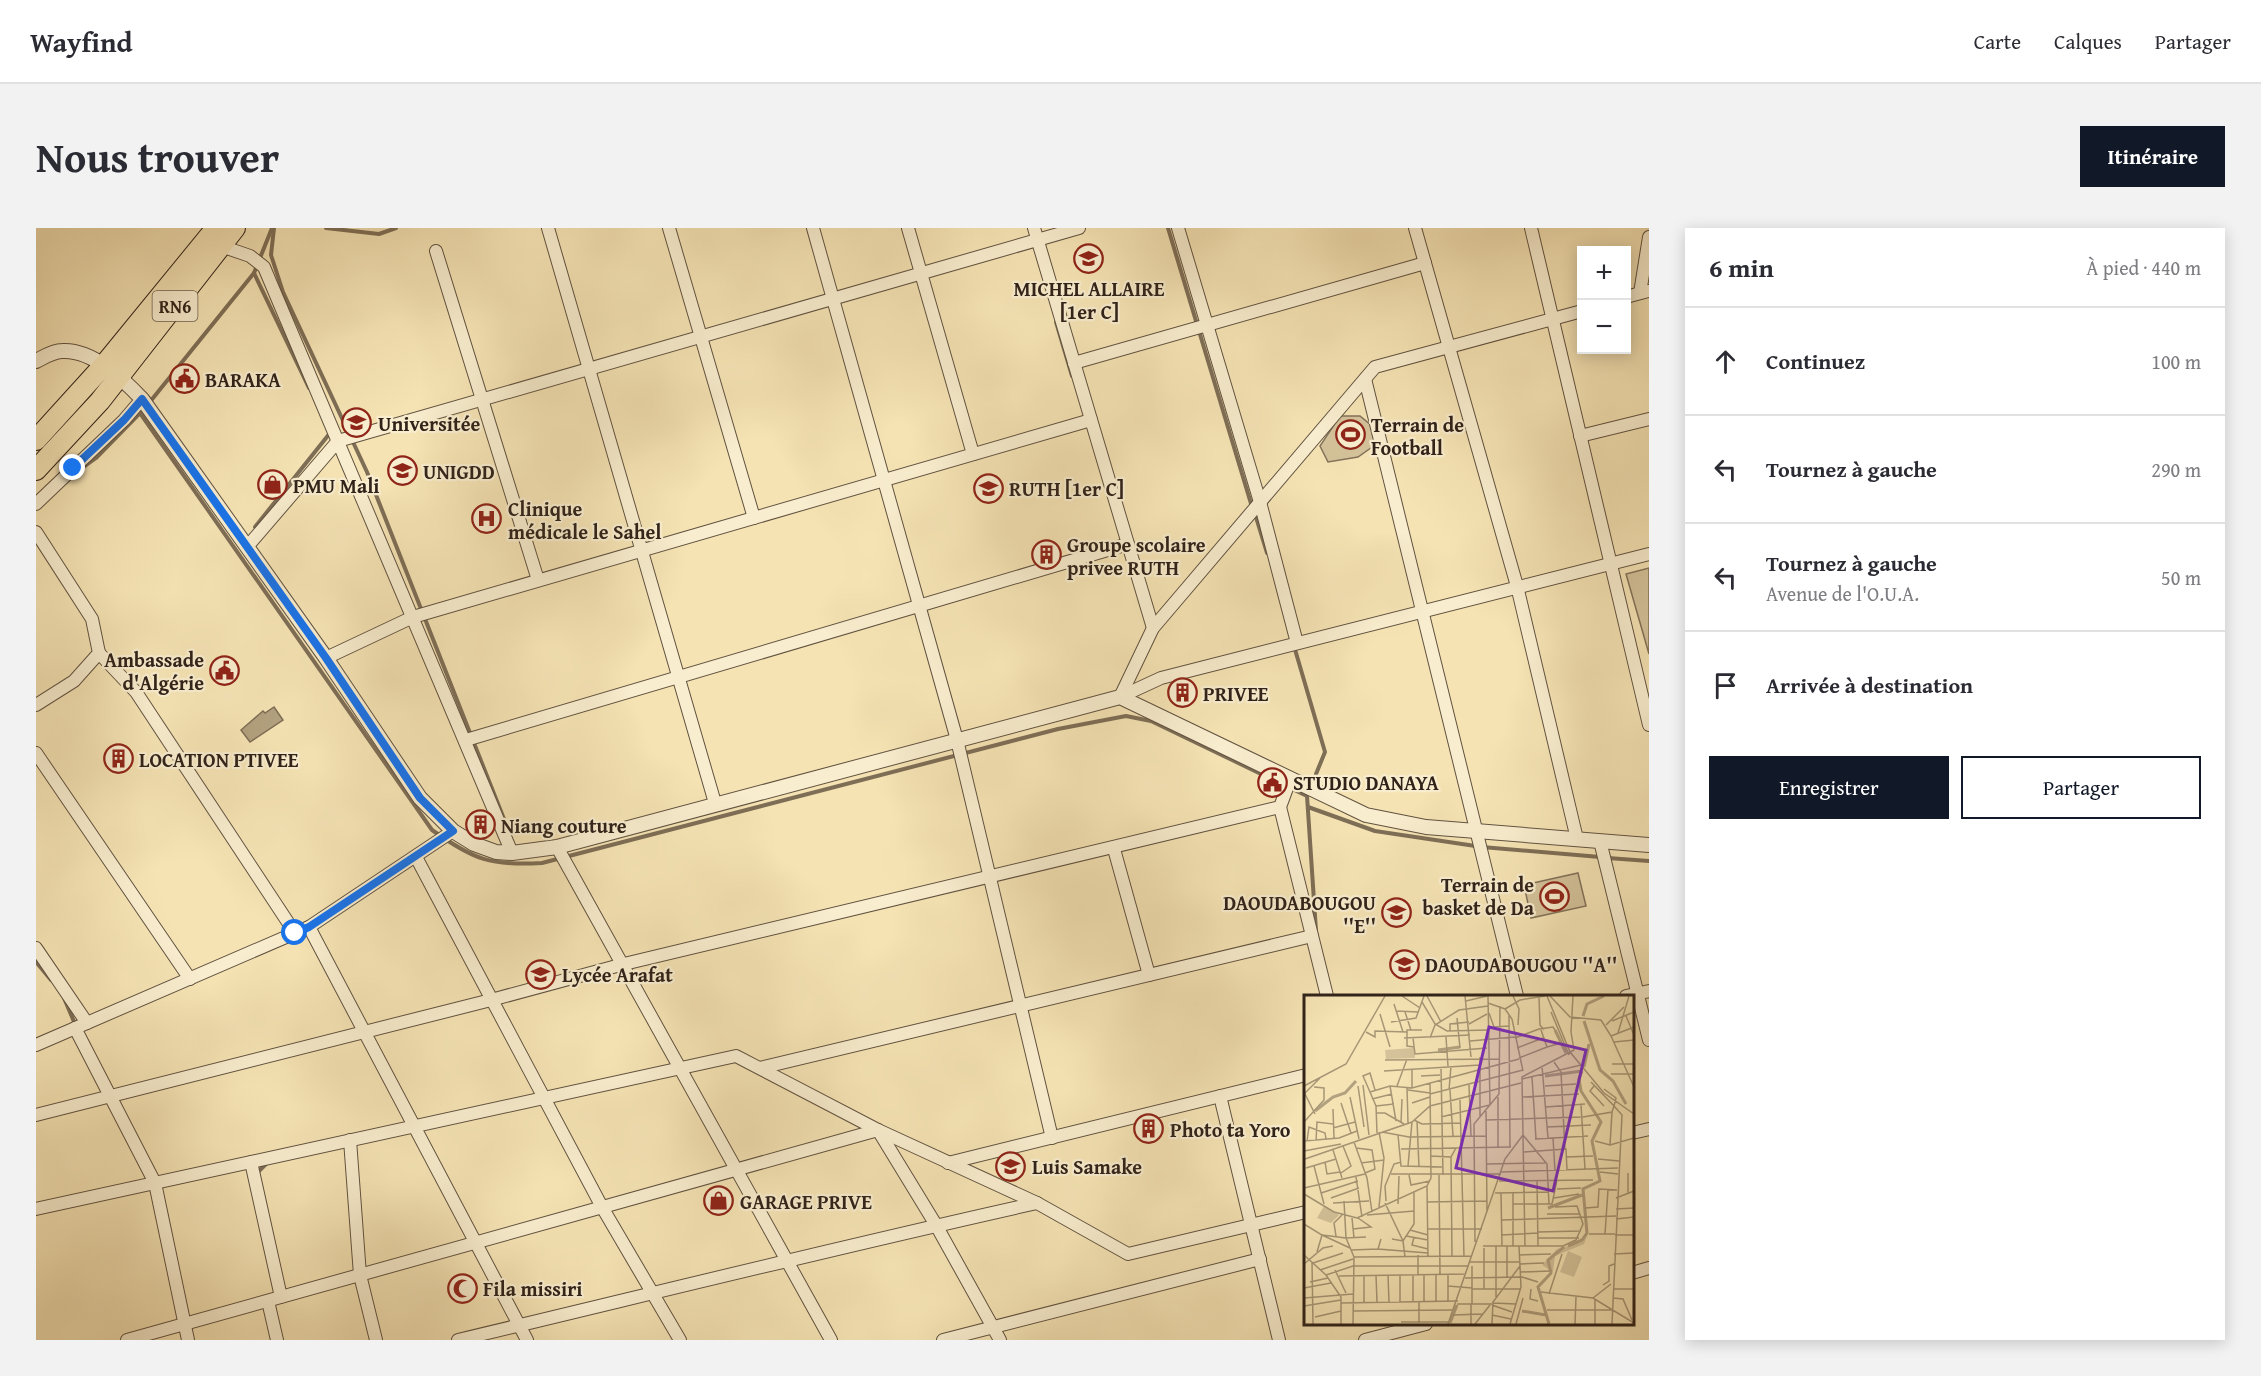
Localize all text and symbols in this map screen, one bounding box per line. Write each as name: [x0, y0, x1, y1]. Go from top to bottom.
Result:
text: Wayfind: [30, 21, 132, 62]
text: Carte: [1974, 26, 2021, 57]
text: Calques: [2054, 26, 2122, 57]
text: Partager: [2155, 26, 2231, 57]
text: Nous trouver: [36, 126, 279, 187]
button: Itinéraire: [2080, 126, 2225, 187]
school or university icon: MICHEL ALLAIRE [1er C]: [1073, 242, 1105, 274]
map controls: [1577, 246, 1631, 354]
button: +: [1577, 246, 1631, 300]
text: 6 min: [1709, 248, 1774, 287]
text: À pied · 440 m: [2086, 253, 2201, 282]
place label: MICHEL ALLAIRE [1er C]: [1014, 274, 1165, 326]
road number: RN6: [152, 291, 198, 321]
button: −: [1577, 300, 1631, 354]
icon: ahead: [1709, 345, 1742, 378]
text: Continuez: [1766, 345, 1865, 377]
text: 100 m: [2151, 347, 2201, 376]
public building icon: BARAKA: [168, 363, 200, 395]
place label: BARAKA: [205, 365, 281, 394]
school or university icon: Universitée: [341, 407, 373, 439]
place label: Universitée: [378, 409, 480, 438]
place label: Terrain de Football: [1371, 410, 1464, 462]
sports icon: Terrain de Football: [1334, 419, 1366, 451]
icon: left: [1709, 453, 1742, 486]
text: Tournez à gauche: [1766, 453, 1937, 485]
route end: [59, 454, 85, 480]
school or university icon: UNIGDD: [386, 455, 418, 487]
text: 290 m: [2151, 455, 2201, 484]
place label: UNIGDD: [423, 457, 495, 486]
shop icon: PMU Mali: [256, 469, 288, 501]
place label: PMU Mali: [293, 471, 380, 500]
school or university icon: RUTH [1er C]: [972, 472, 1004, 504]
place label: RUTH [1er C]: [1009, 474, 1123, 503]
place label: Clinique médicale le Sahel: [508, 494, 662, 546]
hospital icon: Clinique médicale le Sahel: [471, 503, 503, 535]
place label: Groupe scolaire privee RUTH: [1067, 530, 1206, 582]
building icon: Groupe scolaire privee RUTH: [1030, 539, 1062, 571]
text: Tournez à gauche: [1766, 547, 1937, 579]
icon: left: [1709, 561, 1742, 594]
text: 50 m: [2161, 563, 2201, 592]
text: Avenue de l'O.U.A.: [1766, 579, 1919, 608]
place label: Ambassade d'Algérie: [104, 645, 204, 697]
public building icon: Ambassade d'Algérie: [209, 655, 241, 687]
icon: arrive: [1709, 669, 1742, 702]
text: Arrivée à destination: [1766, 669, 1973, 701]
building icon: PRIVEE: [1166, 677, 1198, 709]
place label: PRIVEE: [1203, 679, 1269, 708]
building icon: LOCATION PTIVEE: [102, 743, 134, 775]
place label: LOCATION PTIVEE: [139, 745, 299, 774]
button: Enregistrer: [1709, 756, 1949, 819]
button: Partager: [1961, 756, 2201, 819]
public building icon: STUDIO DANAYA: [1256, 766, 1288, 798]
place label: STUDIO DANAYA: [1293, 768, 1439, 797]
building icon: Niang couture: [464, 809, 496, 841]
place label: Niang couture: [501, 811, 627, 840]
place label: Terrain de basket de Da: [1422, 870, 1535, 922]
sports icon: Terrain de basket de Da: [1539, 880, 1571, 912]
place label: DAOUDABOUGOU ''E'': [1223, 888, 1376, 940]
school or university icon: DAOUDABOUGOU ''E'': [1381, 897, 1413, 929]
route start: [281, 919, 307, 945]
school or university icon: DAOUDABOUGOU ''A'': [1388, 948, 1420, 980]
place label: DAOUDABOUGOU ''A'': [1425, 950, 1617, 979]
school or university icon: Lycée Arafat: [525, 958, 557, 990]
place label: Lycée Arafat: [562, 960, 673, 989]
inset map: [1304, 995, 1634, 1325]
building icon: Photo ta Yoro: [1133, 1113, 1165, 1145]
place label: Photo ta Yoro: [1170, 1115, 1291, 1144]
school or university icon: Luis Samake: [995, 1150, 1027, 1182]
place label: Luis Samake: [1032, 1152, 1142, 1181]
shop icon: GARAGE PRIVE: [703, 1185, 735, 1217]
place label: GARAGE PRIVE: [740, 1187, 872, 1216]
mosque icon: Fila missiri: [446, 1272, 478, 1304]
place label: Fila missiri: [483, 1274, 583, 1303]

